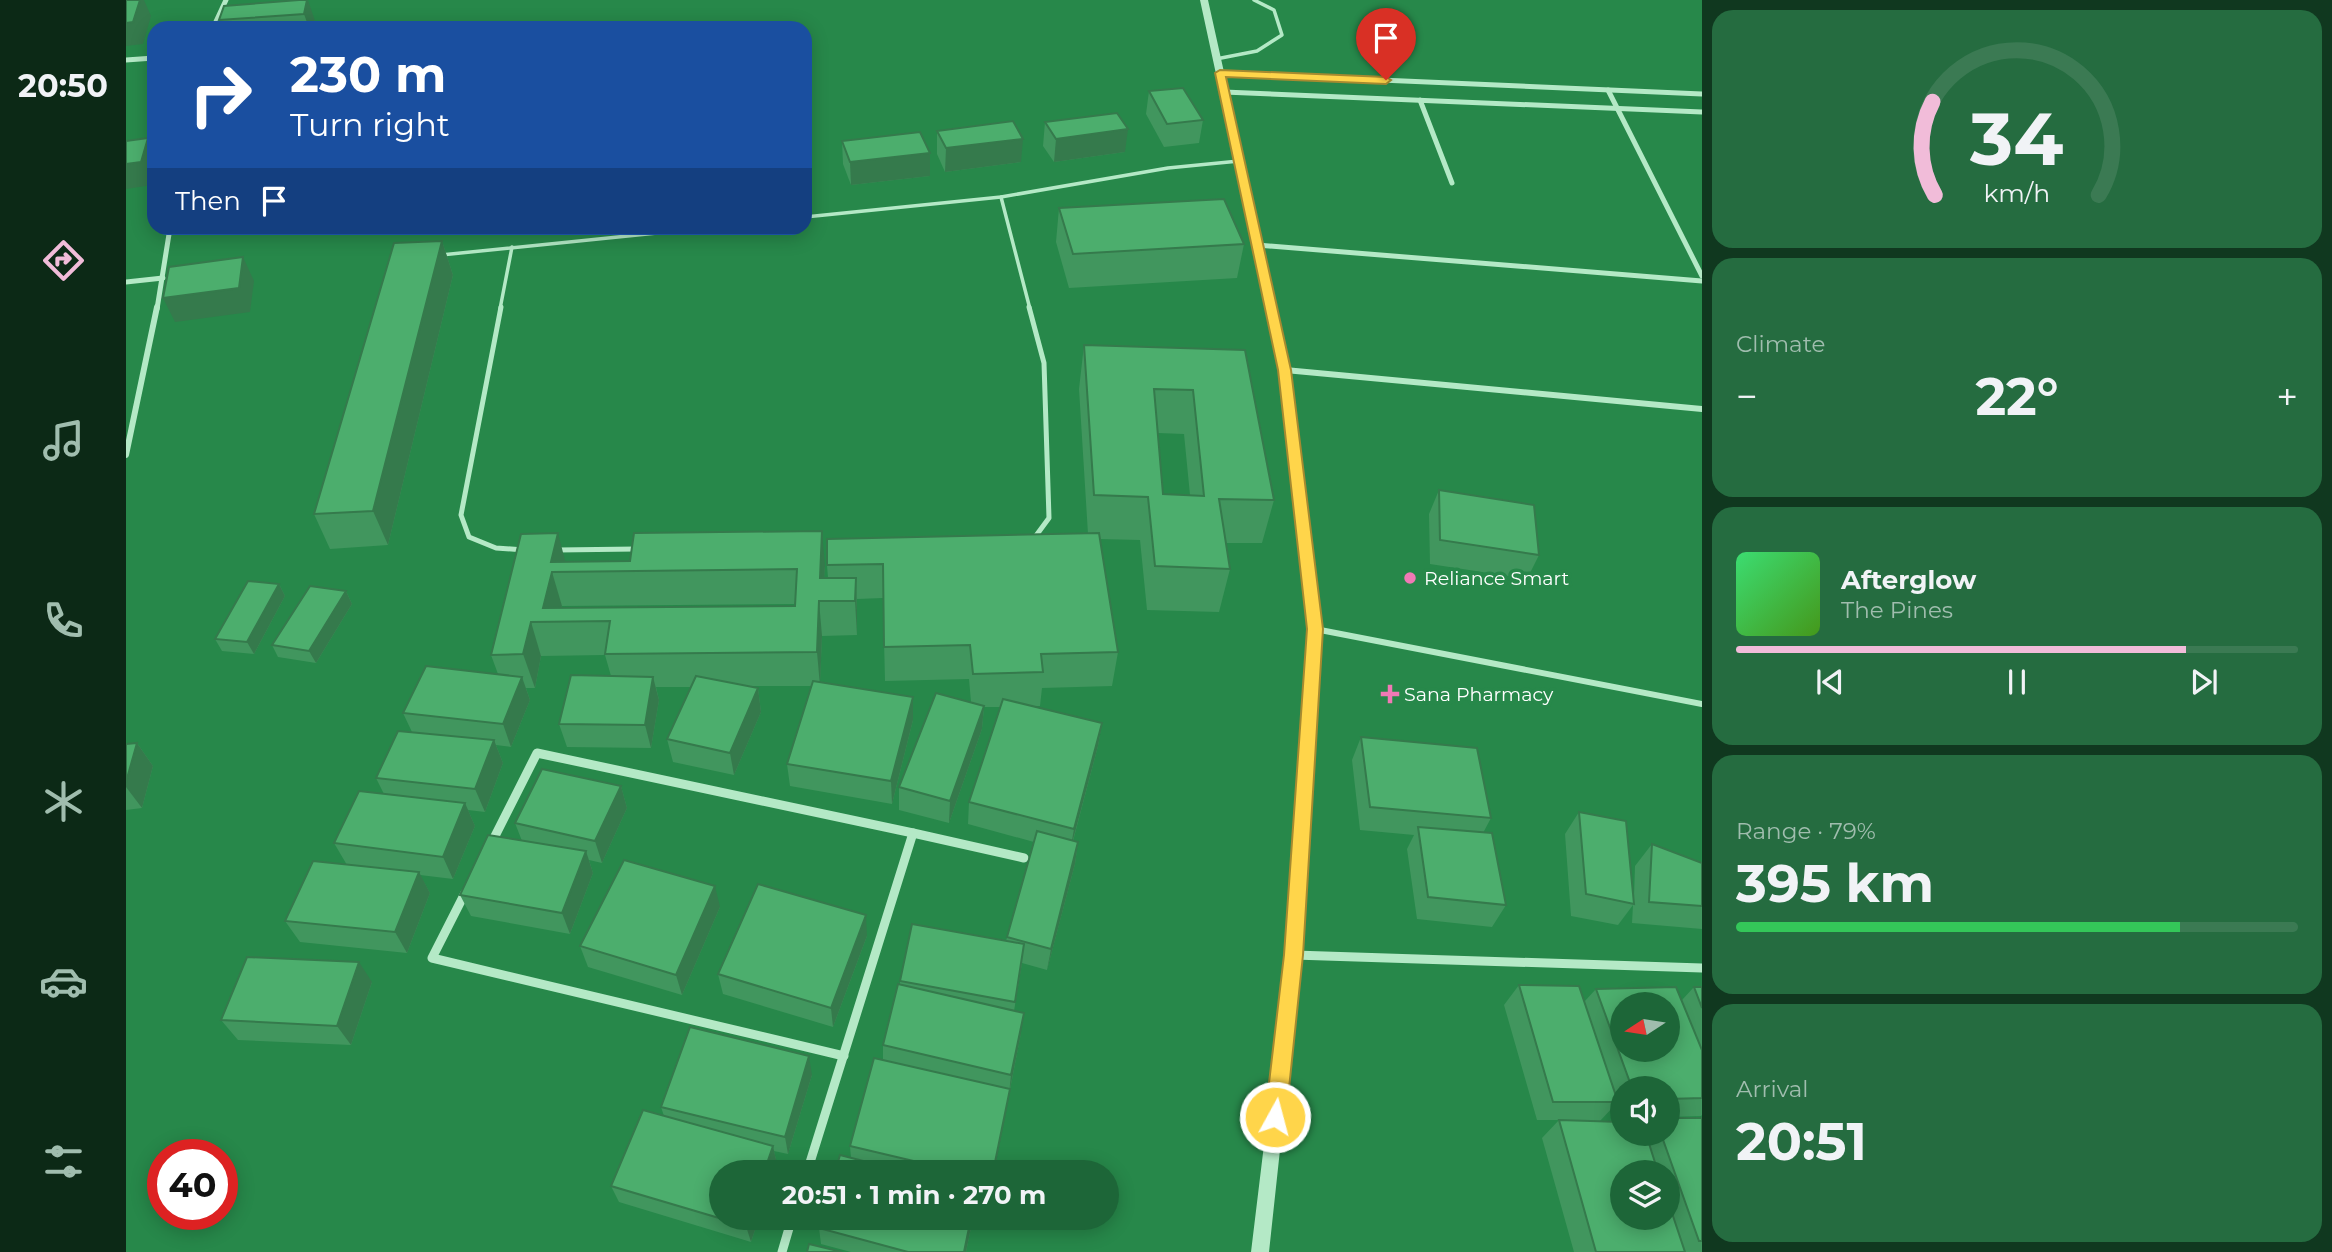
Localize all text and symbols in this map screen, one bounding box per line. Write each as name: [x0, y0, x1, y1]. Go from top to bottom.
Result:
pin: [1356, 8, 1416, 80]
icon: arrive: [1367, 19, 1405, 57]
text: 230 m: [290, 45, 446, 104]
icon: right: [175, 49, 266, 140]
text: 20:50: [18, 66, 108, 105]
text: 34: [1969, 96, 2064, 184]
text: Turn right: [290, 105, 450, 144]
text: km/h: [1984, 178, 2050, 208]
icon: arrive: [255, 182, 293, 220]
text: Then: [175, 185, 241, 217]
icon: directions: [39, 236, 88, 285]
text: Climate: [1736, 330, 1825, 358]
text: 22°: [1975, 365, 2059, 428]
text: −: [1736, 373, 1758, 420]
text: +: [2276, 373, 2298, 420]
icon: music: [39, 416, 88, 465]
text: Afterglow: [1841, 564, 1976, 596]
place label: Reliance Smart: [1424, 567, 1569, 590]
marker: Reliance Smart: [1402, 570, 1418, 586]
icon: phone: [39, 596, 88, 645]
text: The Pines: [1841, 596, 1953, 624]
icon: previous: [1811, 663, 1849, 701]
icon: pause: [1998, 663, 2036, 701]
icon: next: [2185, 663, 2223, 701]
place label: Sana Pharmacy: [1404, 683, 1554, 706]
marker: Sana Pharmacy: [1382, 686, 1398, 702]
icon: climate: [39, 777, 88, 826]
text: Range · 79%: [1736, 817, 1876, 845]
text: 395 km: [1736, 852, 1934, 915]
icon: car: [39, 957, 88, 1006]
north arrow: [1610, 992, 1680, 1062]
map controls: [1610, 992, 1680, 1230]
text: Arrival: [1736, 1075, 1809, 1103]
button: sound: [1610, 1076, 1680, 1146]
position arrow: [1238, 1080, 1312, 1154]
text: 20:51: [1736, 1110, 1867, 1173]
icon: filters: [39, 1137, 88, 1186]
speed limit sign: 40: [147, 1139, 238, 1230]
button: layers: [1610, 1160, 1680, 1230]
text: 20:51 · 1 min · 270 m: [782, 1179, 1046, 1211]

